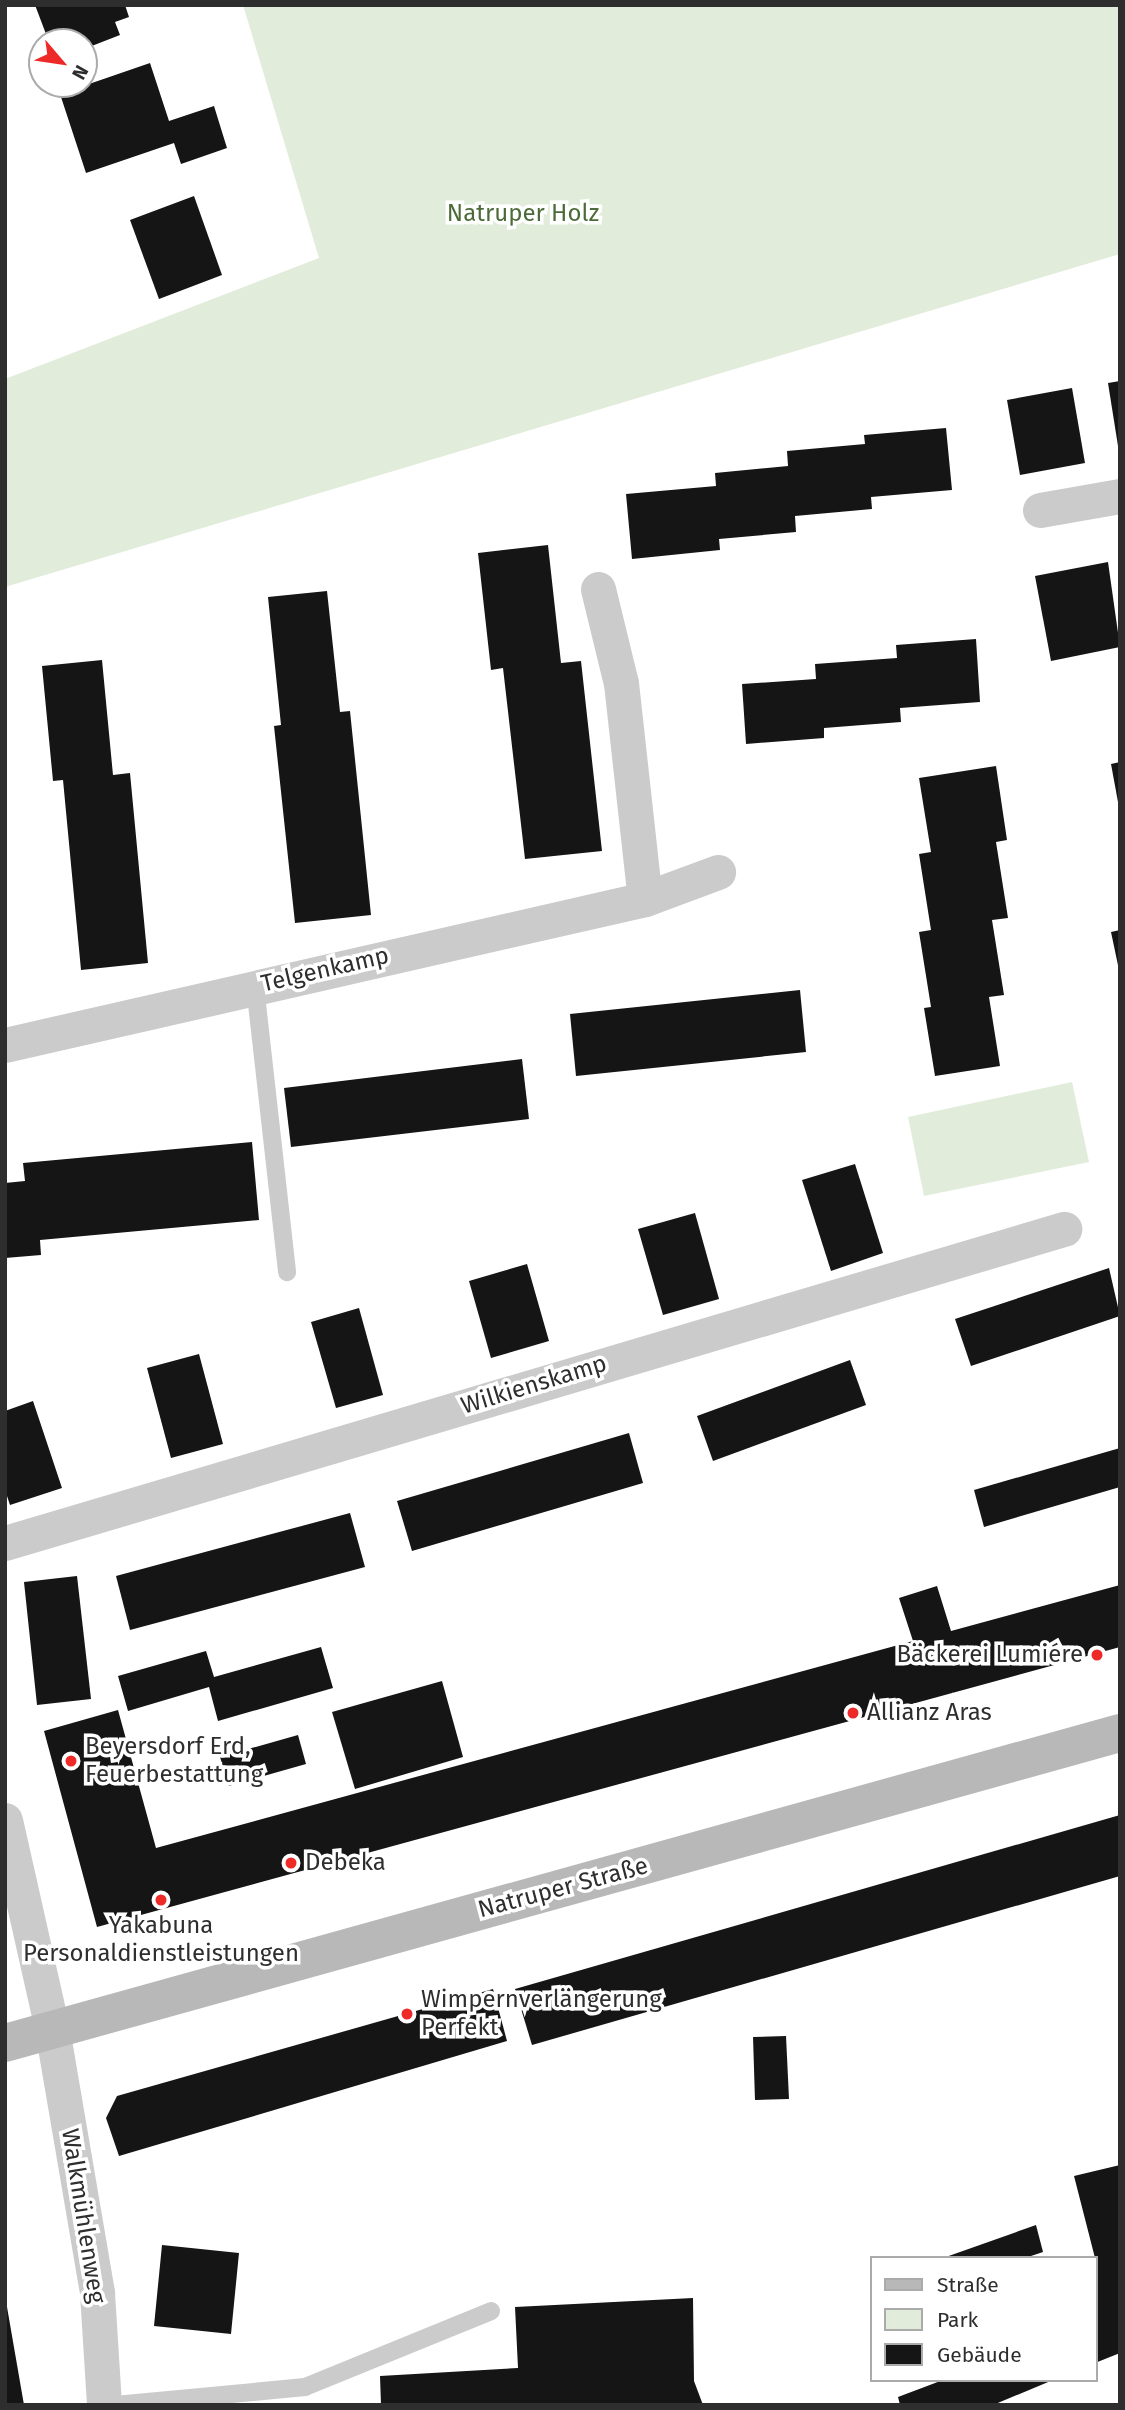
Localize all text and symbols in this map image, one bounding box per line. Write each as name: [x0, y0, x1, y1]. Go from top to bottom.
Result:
north arrow: [28, 28, 98, 98]
text: N: [67, 61, 93, 84]
park label: Natruper Holz: [447, 200, 599, 228]
street label: Telgenkamp: [258, 941, 392, 999]
street label: Wilkienskamp: [458, 1349, 610, 1421]
place label: Bäckerei Lumiére: [896, 1641, 1083, 1669]
marker: Bäckerei Lumiére: [1089, 1647, 1105, 1663]
place label: Allianz Aras: [867, 1699, 992, 1727]
marker: Allianz Aras: [845, 1705, 861, 1721]
place label: Beyersdorf Erd, Feuerbestattung: [85, 1733, 263, 1789]
marker: Beyersdorf Erd, Feuerbestattung: [63, 1753, 79, 1769]
place label: Debeka: [305, 1849, 386, 1877]
street label: Natruper Straße: [475, 1851, 651, 1925]
marker: Debeka: [283, 1855, 299, 1871]
marker: Yakabuna Personaldienstleistungen: [153, 1892, 169, 1908]
place label: Yakabuna Personaldienstleistungen: [23, 1912, 299, 1968]
place label: Wimpernverlängerung Perfekt: [421, 1986, 662, 2042]
marker: Wimpernverlängerung Perfekt: [399, 2006, 415, 2022]
street label: Walkmühlenweg: [55, 2127, 111, 2305]
legend: [870, 2256, 1097, 2382]
text: Straße: [937, 2272, 999, 2298]
text: Park: [937, 2307, 978, 2333]
text: Gebäude: [937, 2342, 1022, 2368]

